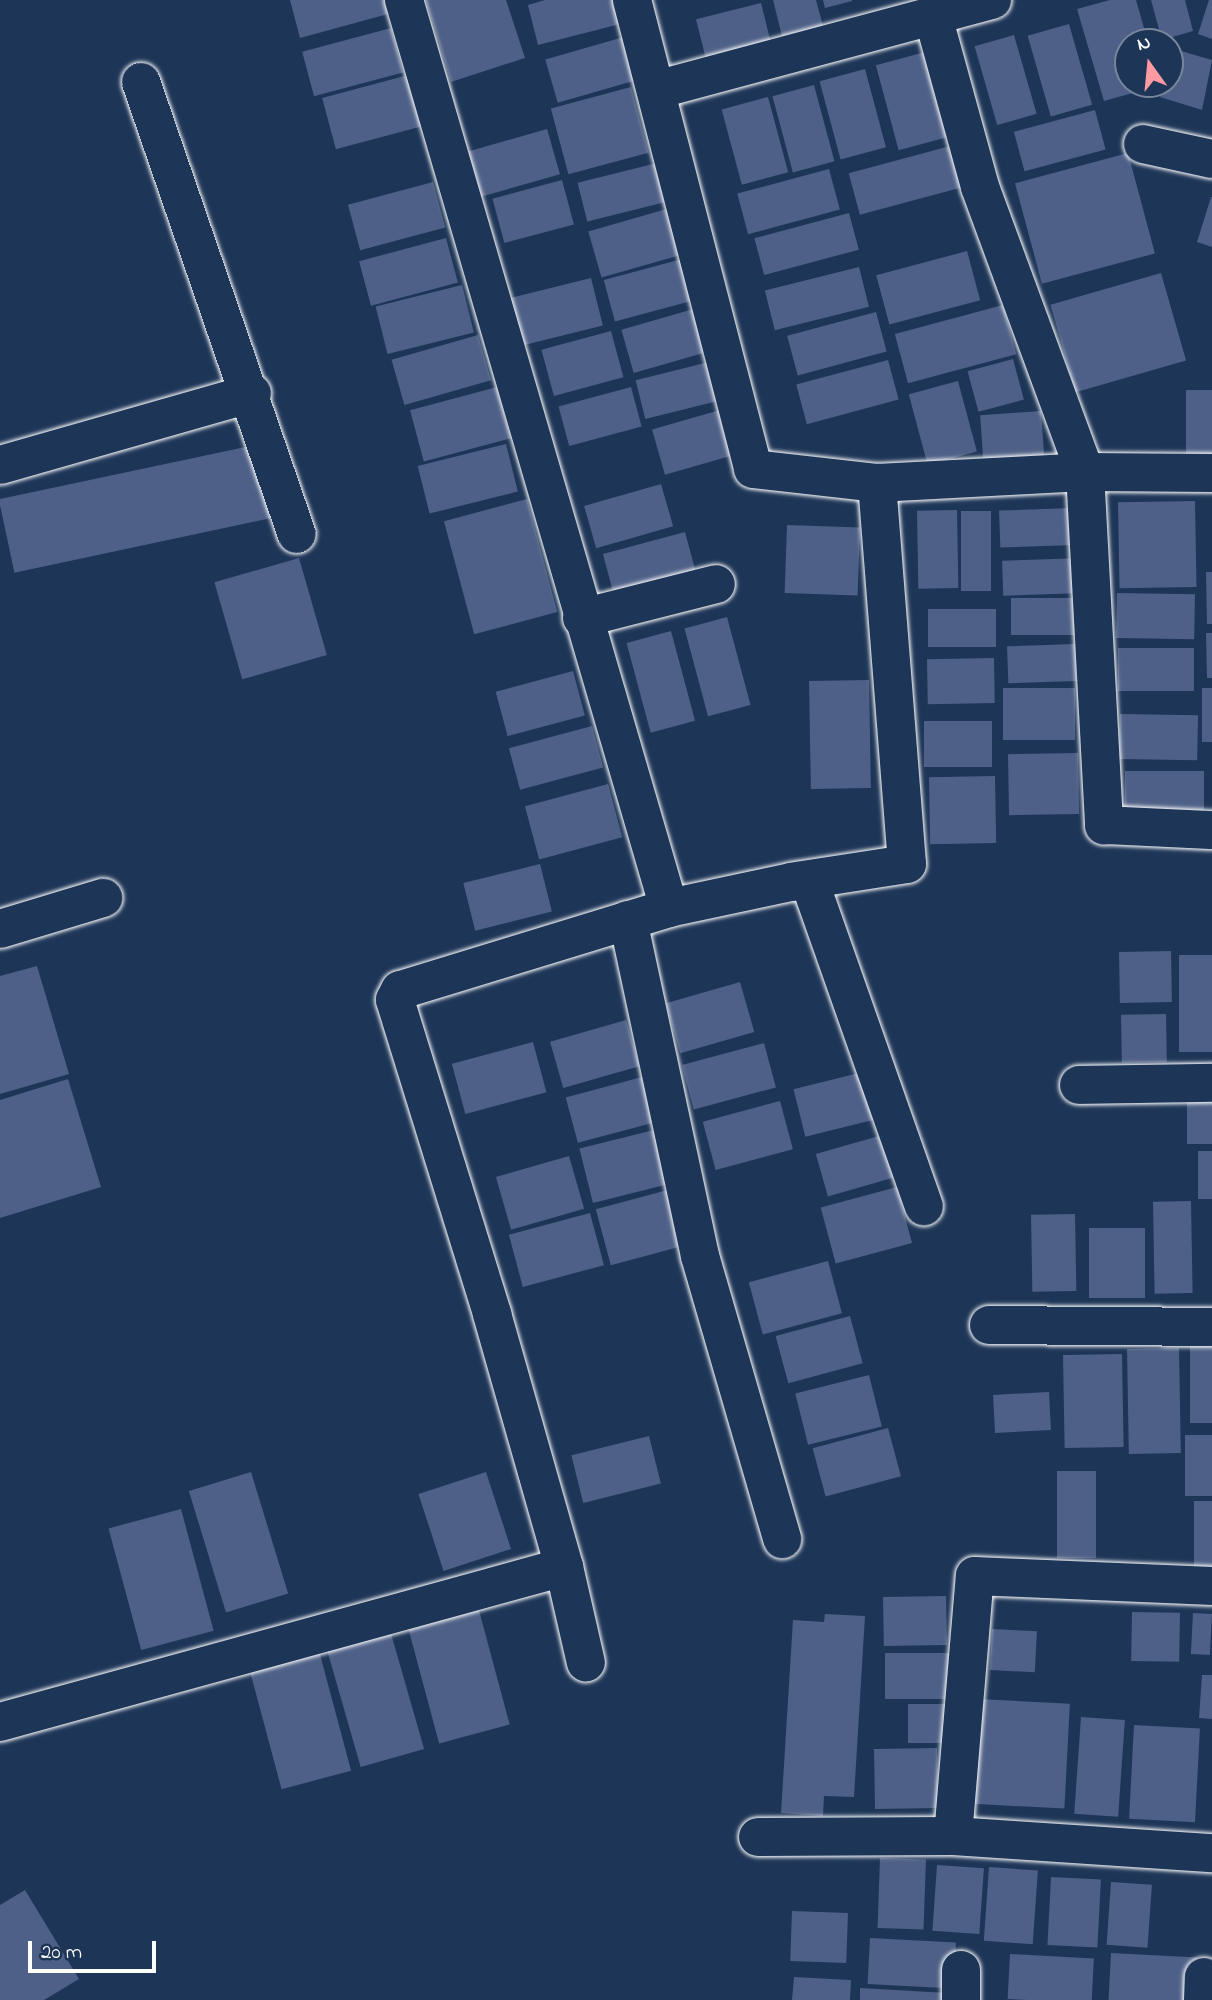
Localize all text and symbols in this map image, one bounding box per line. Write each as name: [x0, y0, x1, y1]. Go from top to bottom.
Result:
north arrow: [1114, 28, 1184, 98]
text: N: [1134, 29, 1154, 59]
scale bar: [32, 1926, 159, 1970]
text: 20 m: [41, 1938, 82, 1968]

